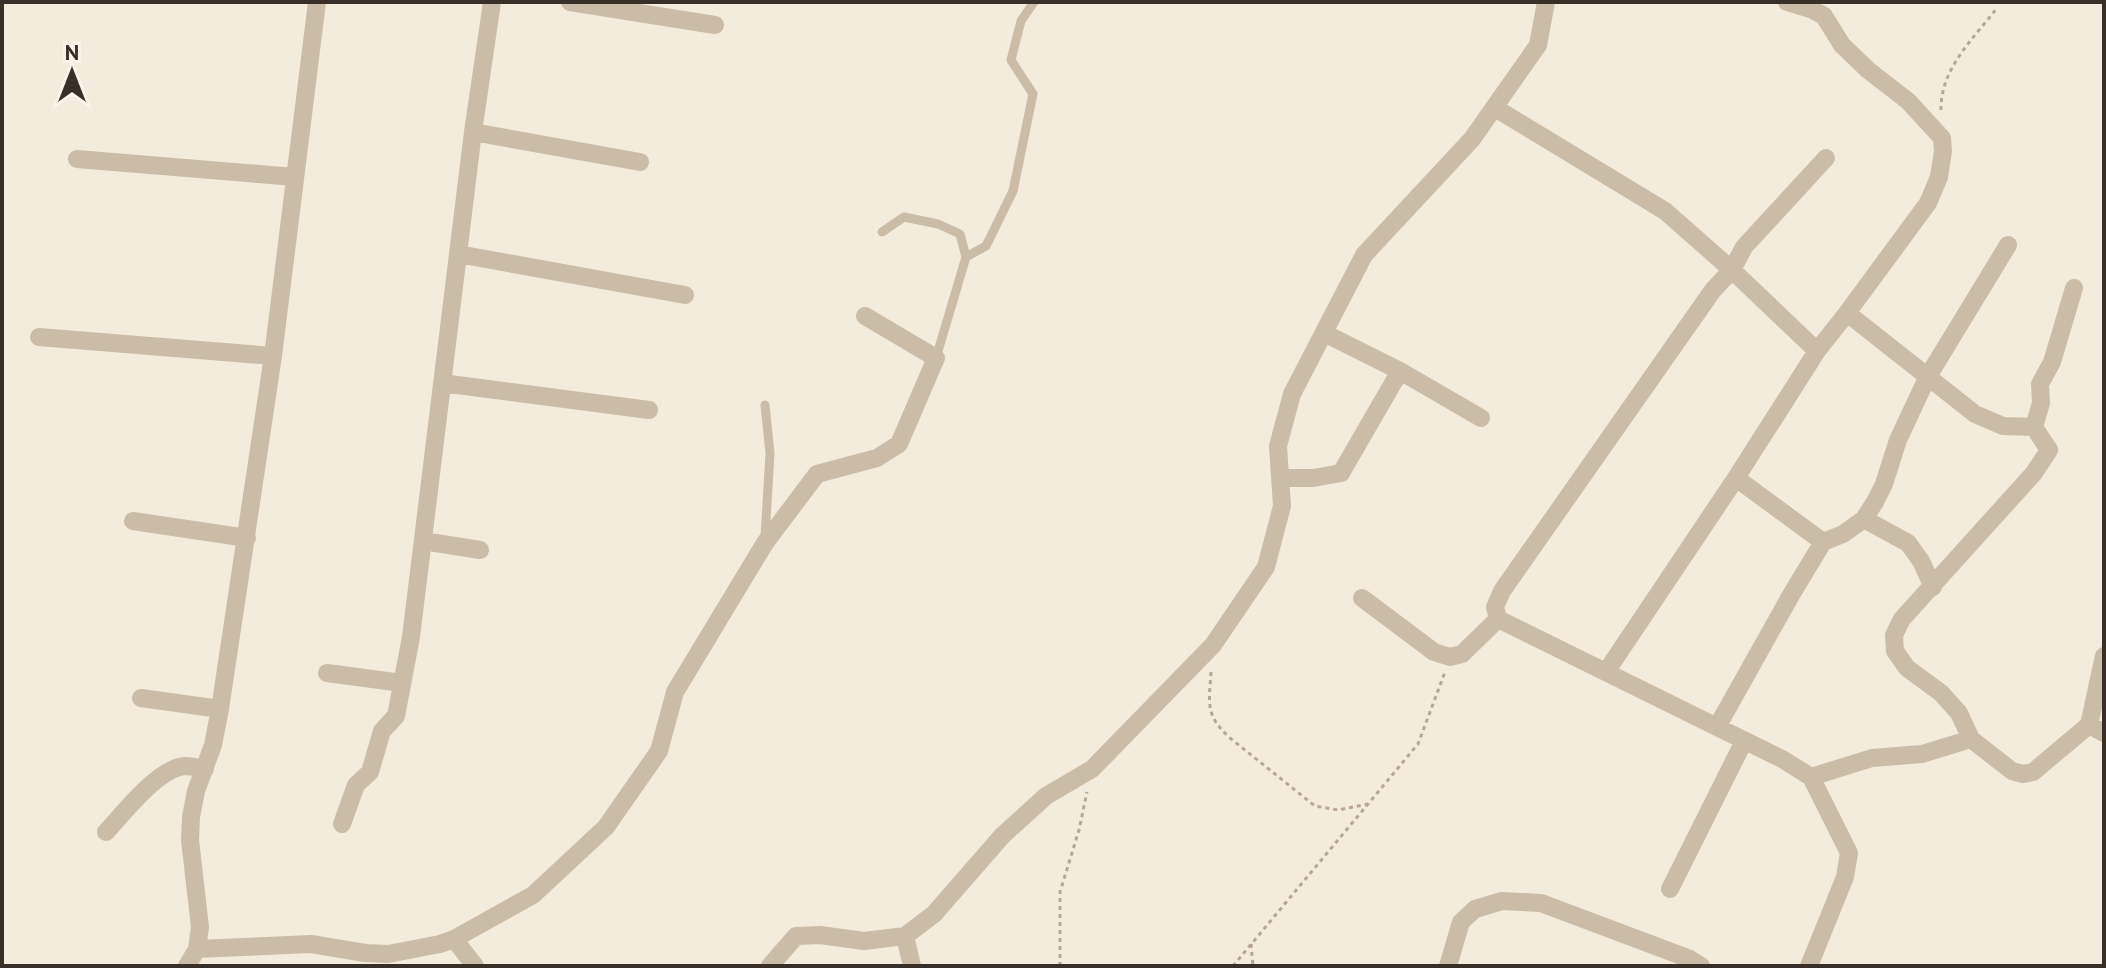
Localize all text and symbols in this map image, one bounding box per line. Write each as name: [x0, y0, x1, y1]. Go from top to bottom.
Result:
north arrow: [32, 32, 112, 112]
text: N: [65, 38, 79, 66]

